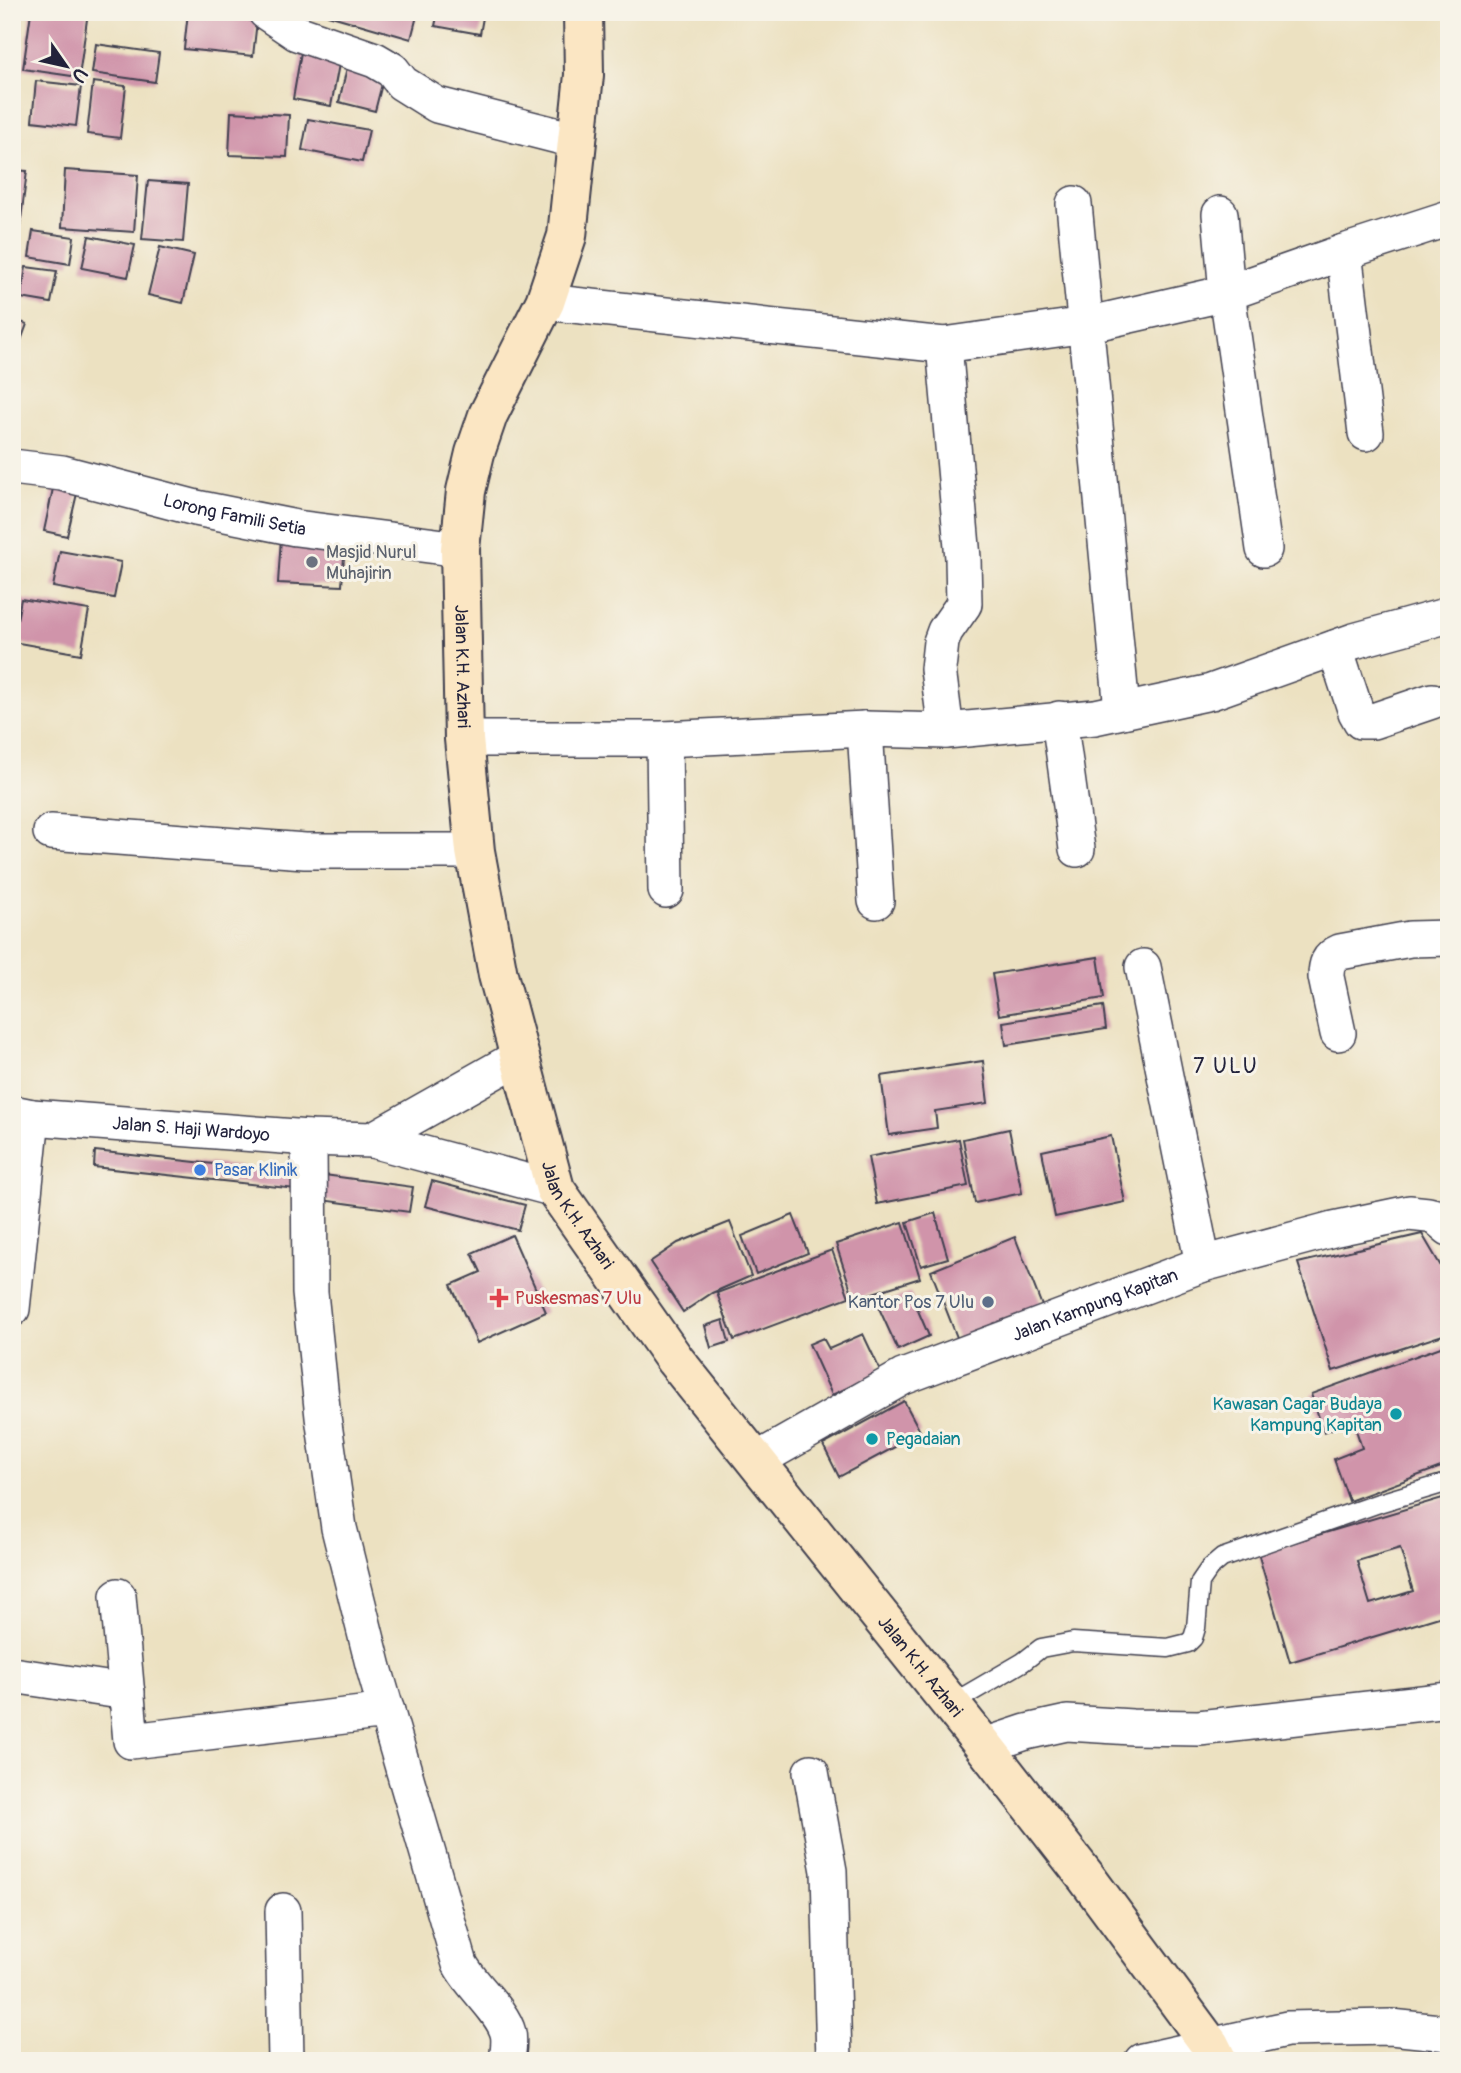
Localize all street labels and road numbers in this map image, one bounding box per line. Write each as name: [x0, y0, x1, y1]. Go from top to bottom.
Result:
street label: Lorong Famili Setia: [161, 488, 307, 541]
street label: Jalan K.H. Azhari: [450, 604, 475, 728]
street label: Jalan S. Haji Wardoyo: [112, 1112, 271, 1147]
street label: Jalan K.H. Azhari: [537, 1158, 619, 1273]
street label: Jalan Kampung Kapitan: [1009, 1263, 1181, 1346]
street label: Jalan K.H. Azhari: [873, 1611, 968, 1722]

